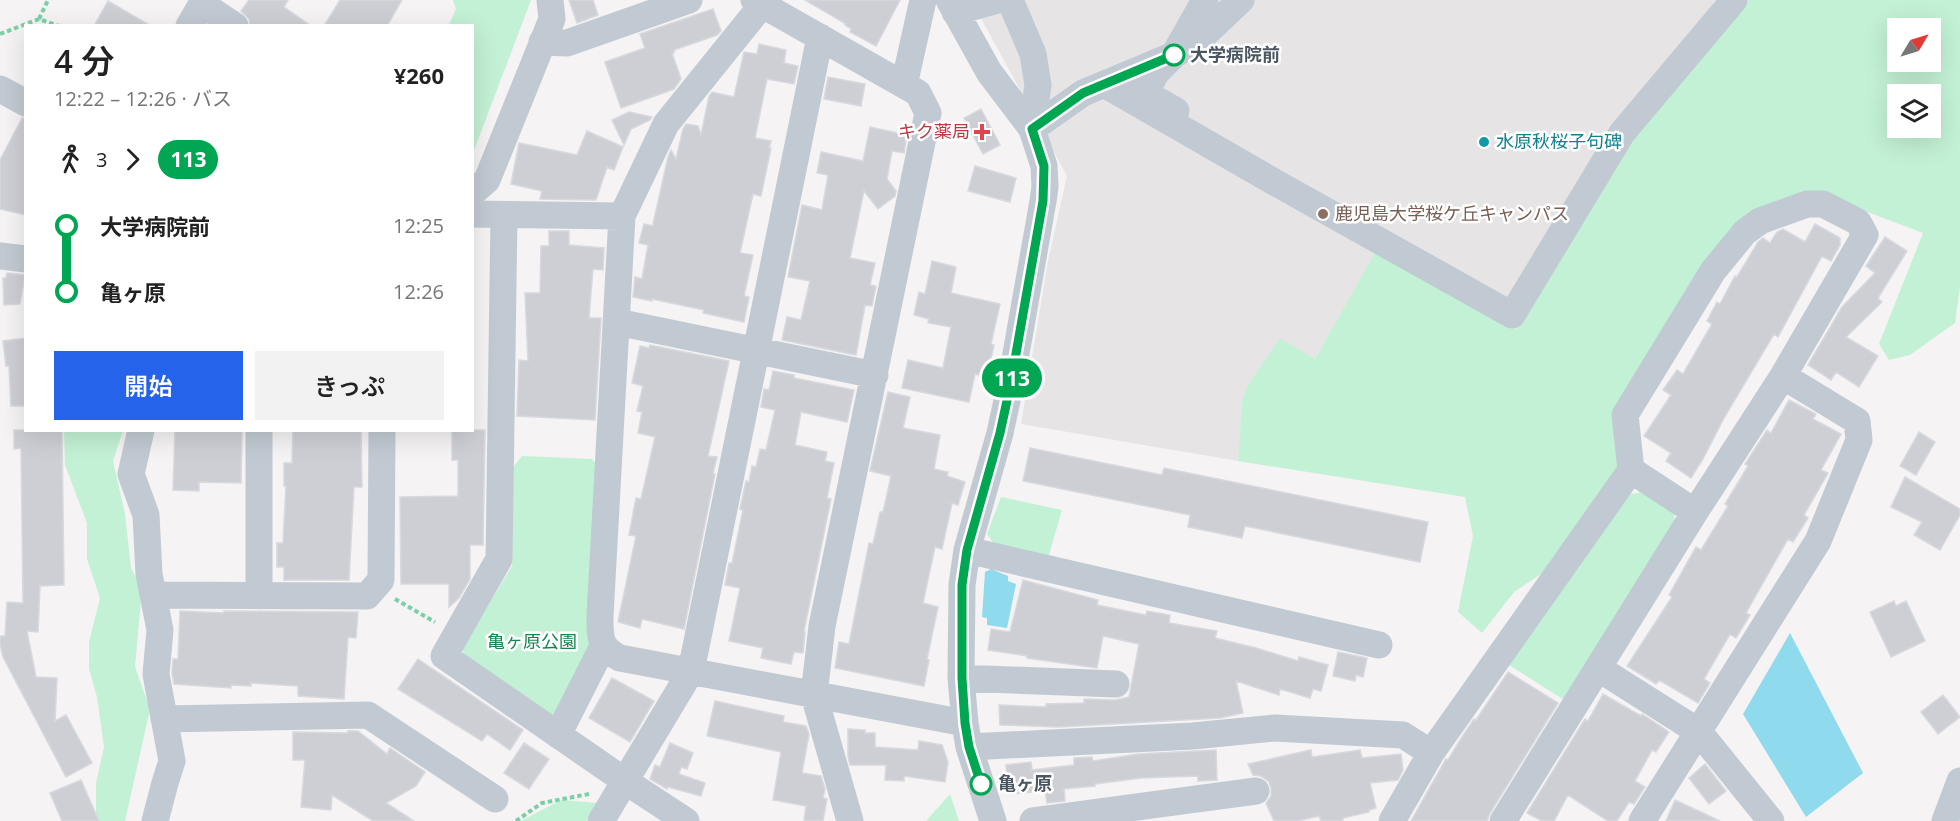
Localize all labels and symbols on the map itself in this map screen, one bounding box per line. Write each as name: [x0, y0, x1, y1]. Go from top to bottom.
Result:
north arrow: [1887, 18, 1941, 72]
place label: 大学病院前: [1190, 42, 1280, 66]
marker: 大学病院前: [1163, 44, 1185, 66]
place label: キク薬局: [898, 119, 970, 143]
marker: キク薬局: [975, 125, 989, 139]
place label: 水原秋桜子句碑: [1496, 129, 1622, 153]
marker: 水原秋桜子句碑: [1477, 135, 1491, 149]
place label: 鹿児島大学桜ケ丘キャンパス: [1335, 201, 1569, 225]
marker: 鹿児島大学桜ケ丘キャンパス: [1316, 207, 1330, 221]
line badge: 113: [978, 358, 1046, 398]
park label: 亀ヶ原公園: [487, 629, 577, 653]
place label: 亀ヶ原: [998, 771, 1052, 795]
marker: 亀ヶ原: [970, 773, 992, 795]

